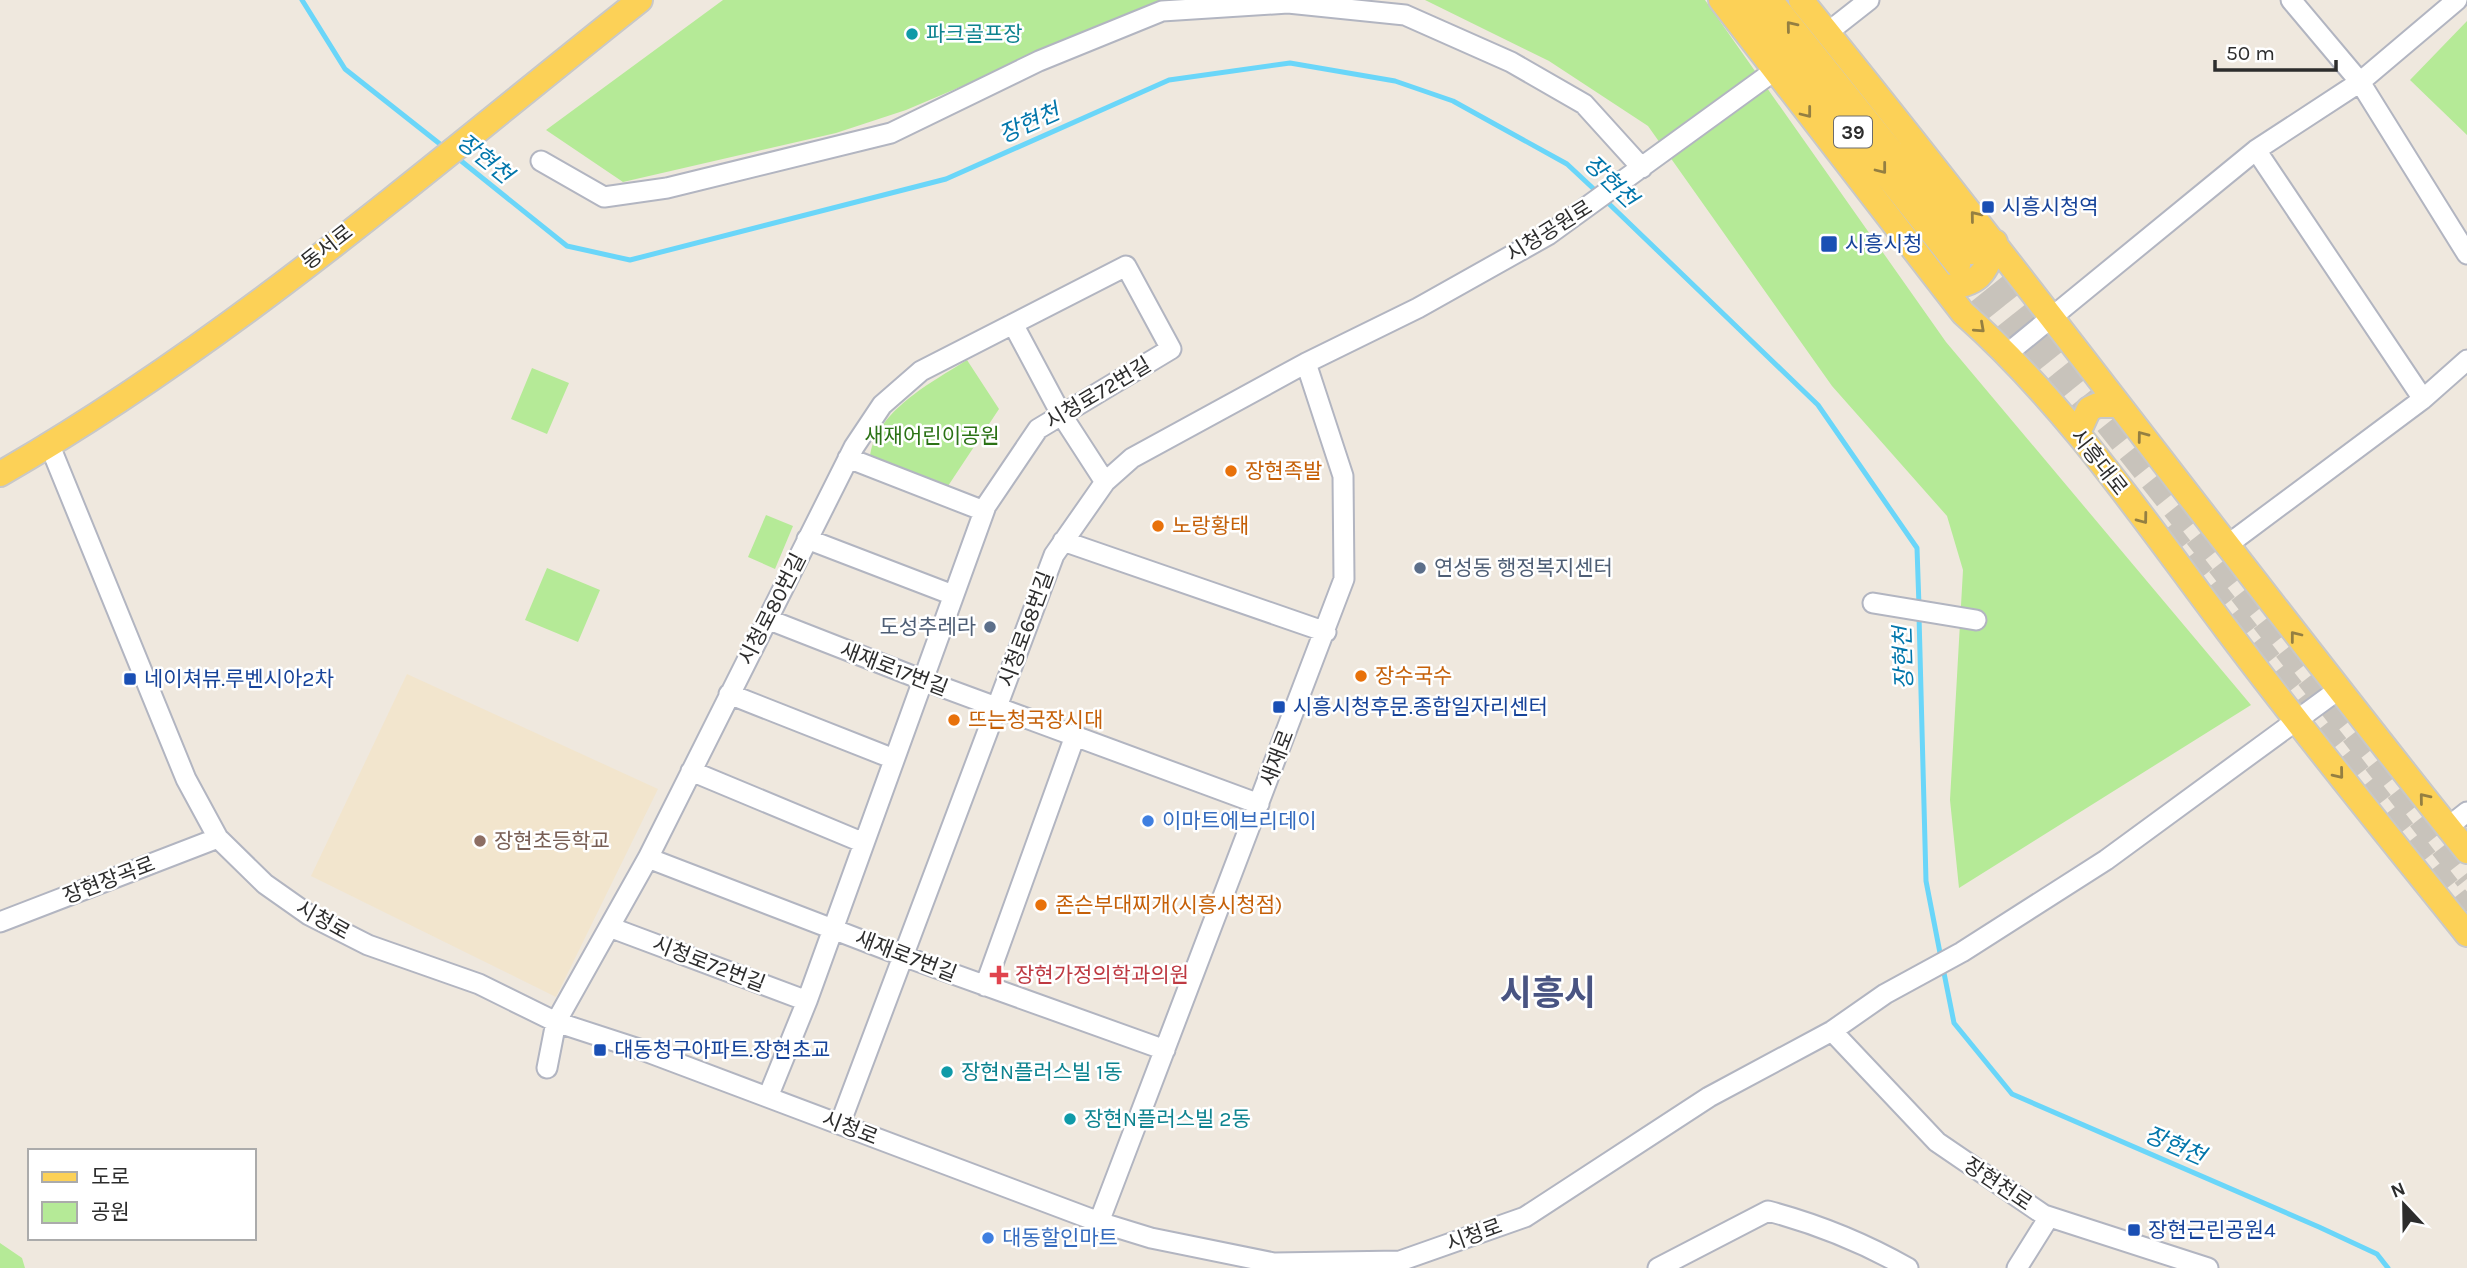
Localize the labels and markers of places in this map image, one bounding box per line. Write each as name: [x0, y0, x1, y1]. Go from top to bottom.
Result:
place label: 파크골프장: [926, 22, 1023, 46]
marker: 파크골프장: [904, 26, 920, 42]
place label: 시흥시청역: [2002, 195, 2099, 219]
marker: 시흥시청역: [1980, 199, 1996, 215]
place label: 시흥시청: [1845, 232, 1922, 256]
marker: 시흥시청: [1819, 234, 1839, 254]
place label: 장현족발: [1245, 459, 1322, 483]
marker: 장현족발: [1223, 463, 1239, 479]
place label: 노랑황태: [1172, 514, 1249, 538]
marker: 노랑황태: [1150, 518, 1166, 534]
place label: 연성동 행정복지센터: [1434, 556, 1613, 580]
marker: 연성동 행정복지센터: [1412, 560, 1428, 576]
place label: 도성추레라: [879, 615, 976, 639]
marker: 도성추레라: [982, 619, 998, 635]
place label: 장수국수: [1375, 664, 1452, 688]
place label: 네이쳐뷰.루벤시아2차: [144, 667, 334, 691]
marker: 장수국수: [1353, 668, 1369, 684]
marker: 네이쳐뷰.루벤시아2차: [122, 671, 138, 687]
place label: 시흥시청후문.종합일자리센터: [1293, 695, 1548, 719]
marker: 시흥시청후문.종합일자리센터: [1271, 699, 1287, 715]
place label: 뜨는청국장시대: [968, 708, 1103, 732]
marker: 뜨는청국장시대: [946, 712, 962, 728]
place label: 이마트에브리데이: [1162, 809, 1317, 833]
marker: 이마트에브리데이: [1140, 813, 1156, 829]
place label: 장현초등학교: [494, 829, 610, 853]
marker: 장현초등학교: [472, 833, 488, 849]
place label: 존슨부대찌개(시흥시청점): [1055, 893, 1282, 917]
marker: 존슨부대찌개(시흥시청점): [1033, 897, 1049, 913]
place label: 장현가정의학과의원: [1015, 963, 1189, 987]
marker: 장현가정의학과의원: [989, 965, 1009, 985]
place label: 대동청구아파트.장현초교: [614, 1038, 830, 1062]
marker: 대동청구아파트.장현초교: [592, 1042, 608, 1058]
place label: 장현N플러스빌 1동: [961, 1060, 1123, 1084]
marker: 장현N플러스빌 1동: [939, 1064, 955, 1080]
place label: 장현N플러스빌 2동: [1084, 1107, 1251, 1131]
marker: 장현N플러스빌 2동: [1062, 1111, 1078, 1127]
place label: 장현근린공원4: [2148, 1218, 2276, 1242]
marker: 장현근린공원4: [2126, 1222, 2142, 1238]
place label: 대동할인마트: [1002, 1226, 1118, 1250]
marker: 대동할인마트: [980, 1230, 996, 1246]

